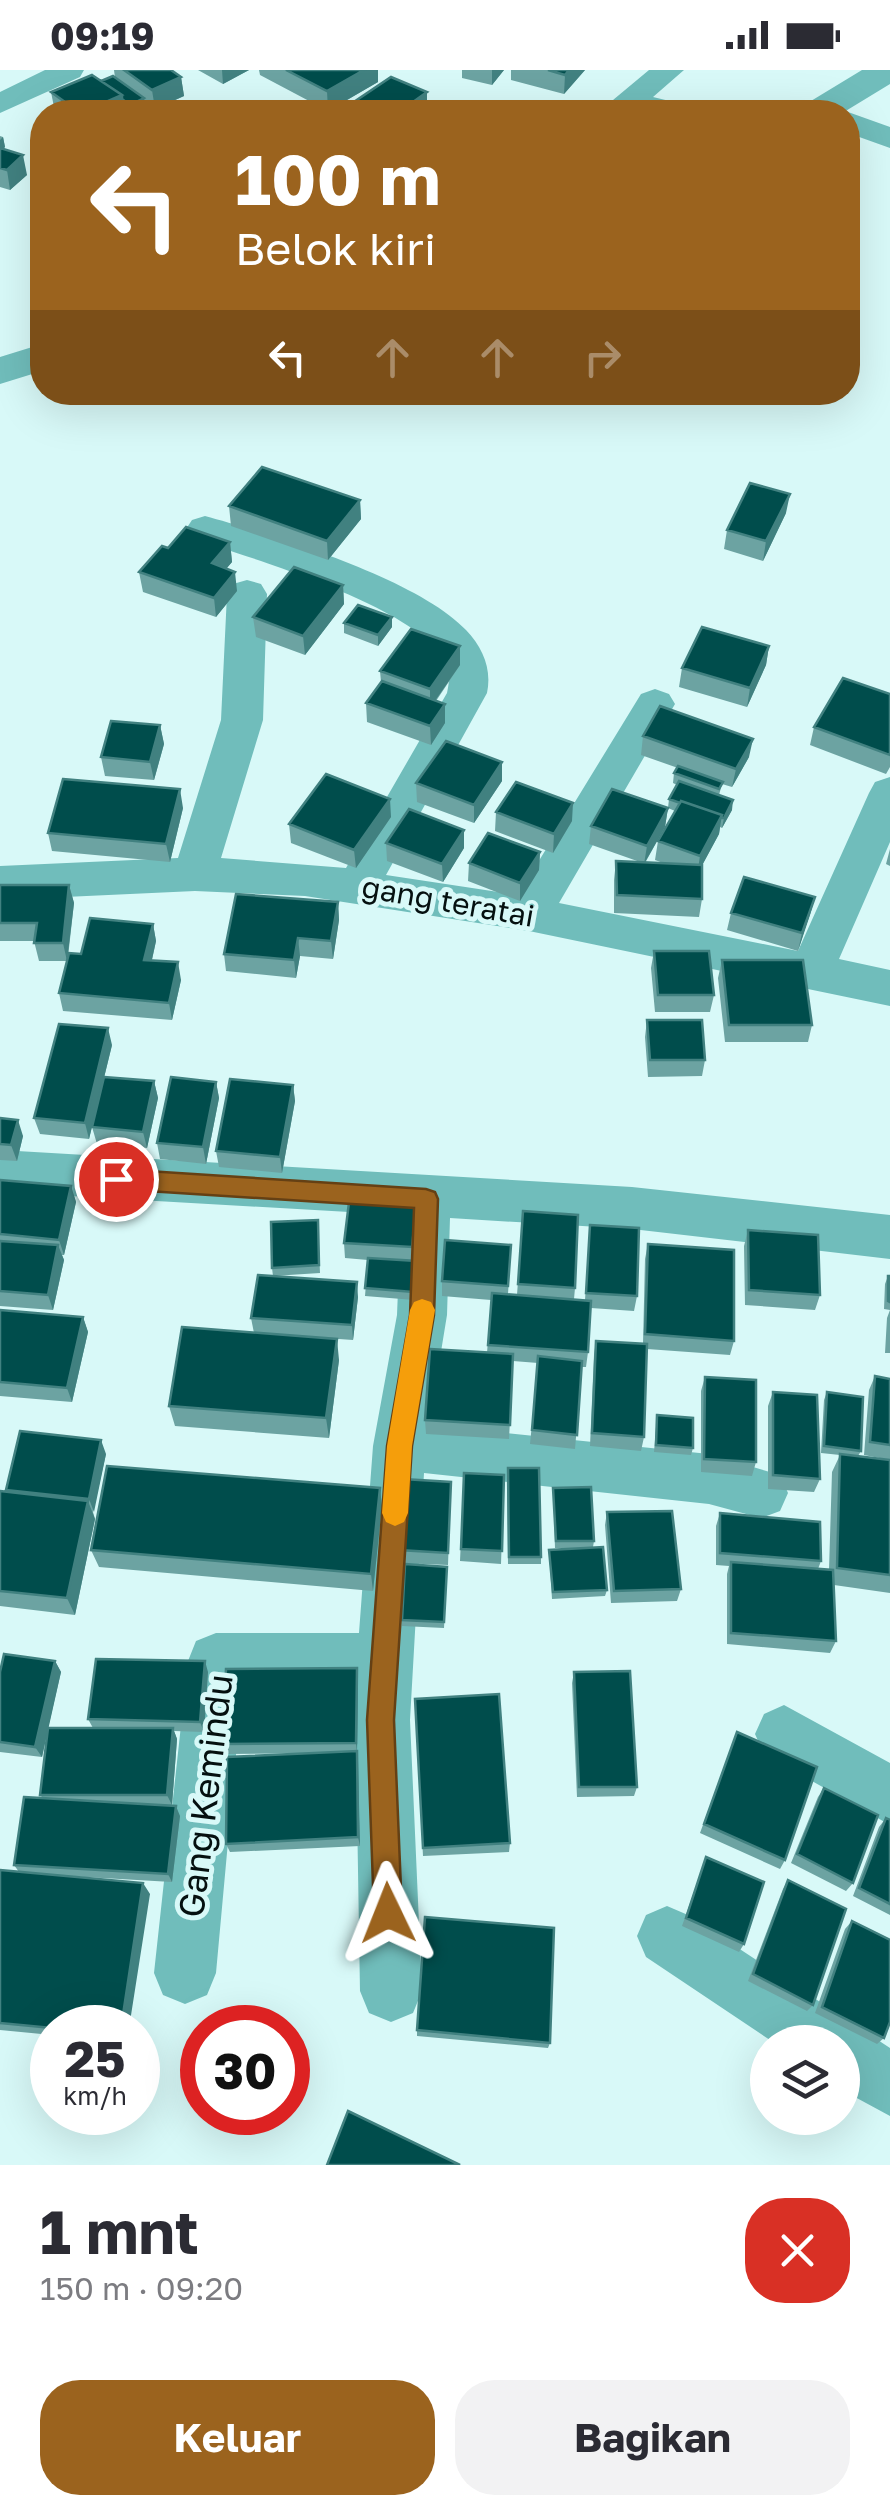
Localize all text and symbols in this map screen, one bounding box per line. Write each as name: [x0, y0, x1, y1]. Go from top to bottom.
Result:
text: 09:19: [50, 13, 155, 58]
text: 100 m: [235, 136, 441, 220]
icon: left: [70, 140, 200, 270]
text: Belok kiri: [235, 221, 436, 275]
icon: left: [260, 330, 315, 385]
icon: ahead: [365, 330, 420, 385]
icon: ahead: [470, 330, 525, 385]
icon: right: [575, 330, 630, 385]
street label: gang teratai: [359, 868, 537, 934]
pin: [74, 1137, 159, 1222]
icon: arrive: [89, 1152, 144, 1207]
street label: Gang Kemindu: [169, 1672, 241, 1920]
position arrow: [336, 1861, 440, 1965]
speed limit sign: 30: [180, 2005, 310, 2135]
map controls: [750, 2025, 860, 2135]
button: layers: [750, 2025, 860, 2135]
text: 25: [64, 2028, 125, 2088]
text: km/h: [63, 2080, 127, 2111]
text: 1 mnt: [40, 2195, 199, 2267]
button: close: [745, 2198, 850, 2303]
text: 150 m · 09:20: [40, 2269, 243, 2307]
button: Keluar: [40, 2380, 435, 2495]
button: Bagikan: [455, 2380, 850, 2495]

